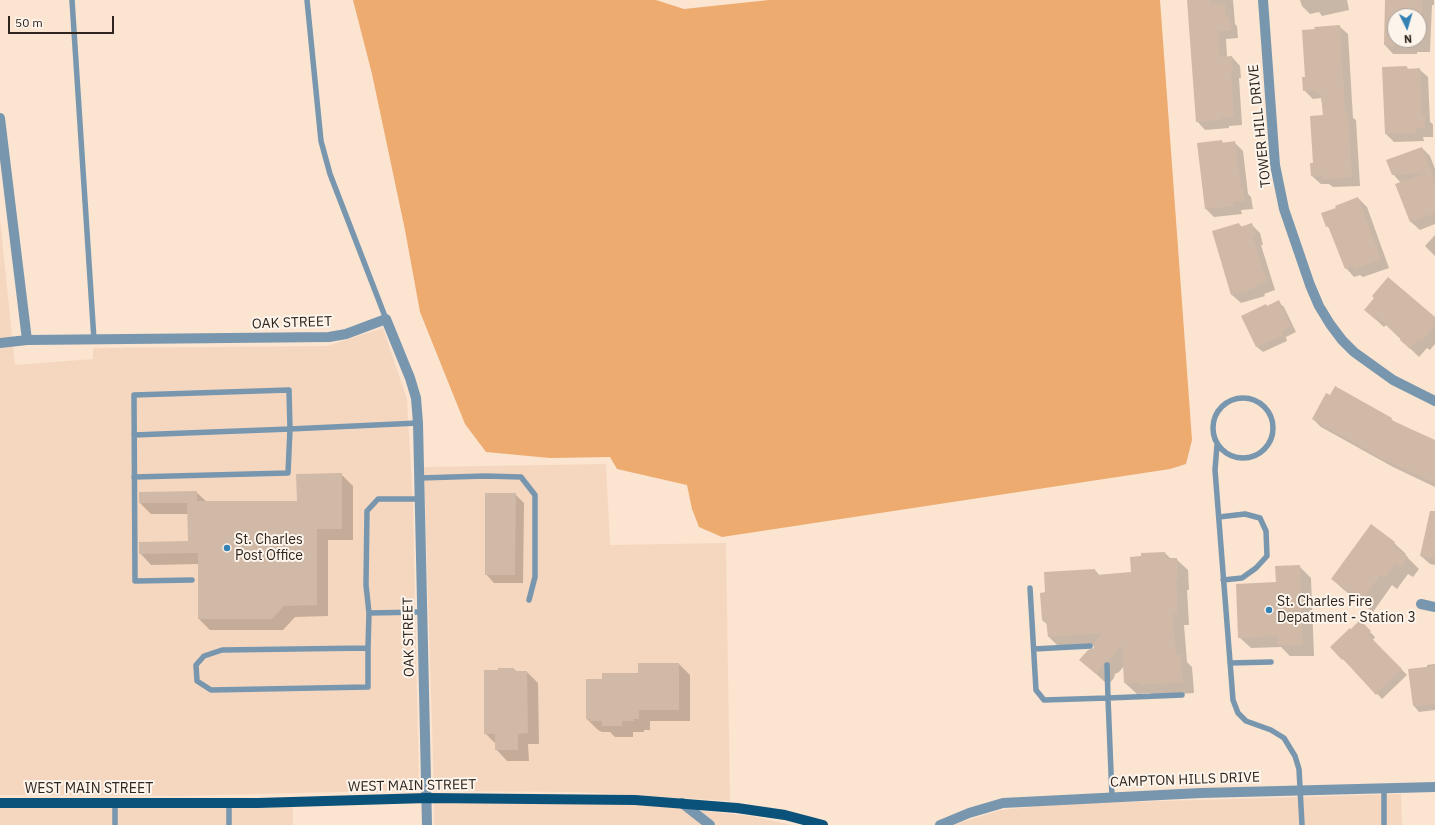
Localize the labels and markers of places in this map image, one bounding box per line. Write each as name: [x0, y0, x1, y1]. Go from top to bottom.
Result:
place label: St. Charles Post Office: [235, 532, 303, 564]
marker: St. Charles Post Office: [222, 543, 232, 553]
place label: St. Charles Fire Depatment - Station 3: [1277, 594, 1416, 626]
marker: St. Charles Fire Depatment - Station 3: [1264, 605, 1274, 615]

